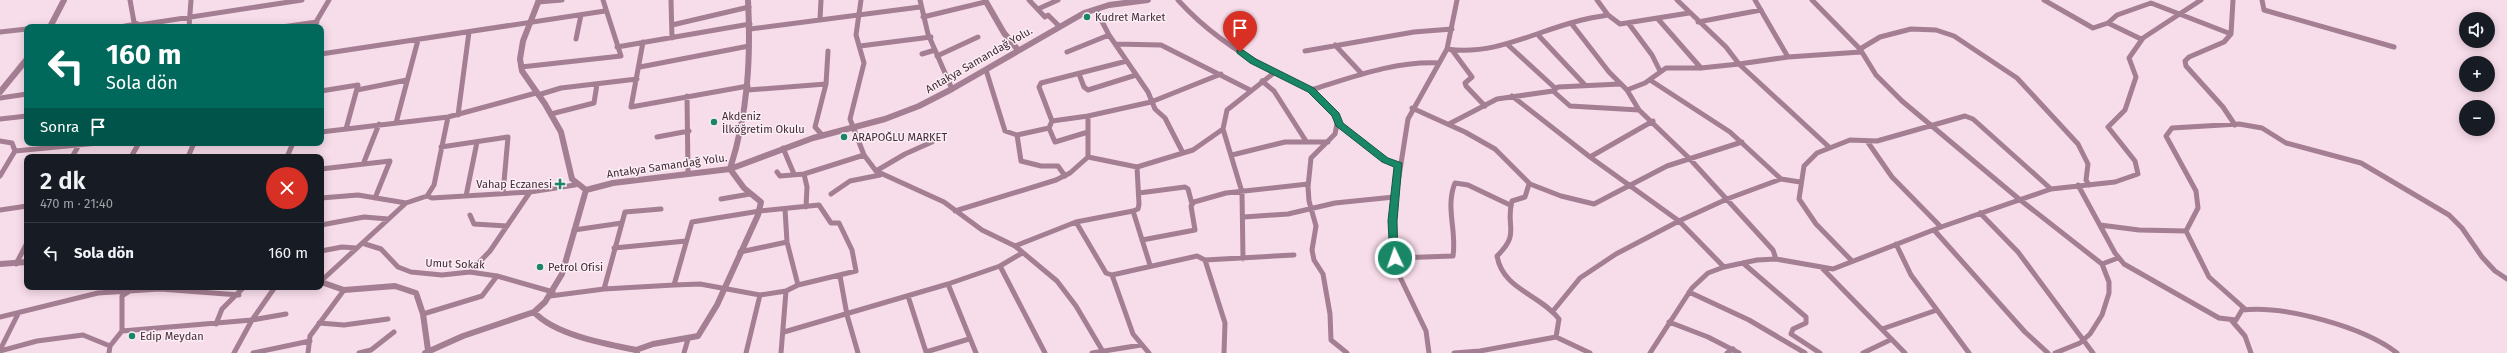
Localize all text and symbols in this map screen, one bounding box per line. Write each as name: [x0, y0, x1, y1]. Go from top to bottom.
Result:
place label: Kudret Market: [1095, 11, 1165, 24]
pin: [1223, 11, 1257, 52]
marker: Kudret Market: [1082, 12, 1092, 22]
map controls: [2459, 12, 2495, 136]
button: sound: [2459, 12, 2495, 48]
icon: arrive: [1229, 17, 1251, 39]
street label: Antakya Samandağ Yolu.: [923, 24, 1035, 96]
text: 160 m: [106, 38, 181, 71]
icon: left: [40, 40, 92, 92]
button: +: [2459, 56, 2495, 92]
text: Sola dön: [106, 72, 178, 94]
button: −: [2459, 100, 2495, 136]
place label: Akdeniz İlköğretim Okulu: [722, 110, 805, 136]
icon: arrive: [87, 116, 109, 138]
marker: Akdeniz İlköğretim Okulu: [709, 117, 719, 127]
text: Sonra: [40, 118, 79, 136]
place label: ARAPOĞLU MARKET: [852, 131, 947, 144]
marker: ARAPOĞLU MARKET: [839, 132, 849, 142]
street label: Antakya Samandağ Yolu.: [606, 151, 728, 181]
text: 2 dk: [40, 167, 86, 195]
button: close: [266, 167, 308, 209]
place label: Vahap Eczanesi: [476, 178, 552, 191]
marker: Vahap Eczanesi: [555, 179, 565, 189]
text: 470 m · 21:40: [40, 196, 113, 211]
position arrow: [1374, 237, 1416, 279]
icon: left: [40, 242, 62, 264]
text: Sola dön: [74, 244, 134, 262]
text: 160 m: [268, 244, 308, 262]
street label: Umut Sokak: [425, 256, 485, 272]
place label: Petrol Ofisi: [548, 261, 603, 274]
marker: Petrol Ofisi: [535, 262, 545, 272]
place label: Edip Meydan: [140, 330, 204, 343]
marker: Edip Meydan: [127, 331, 137, 341]

